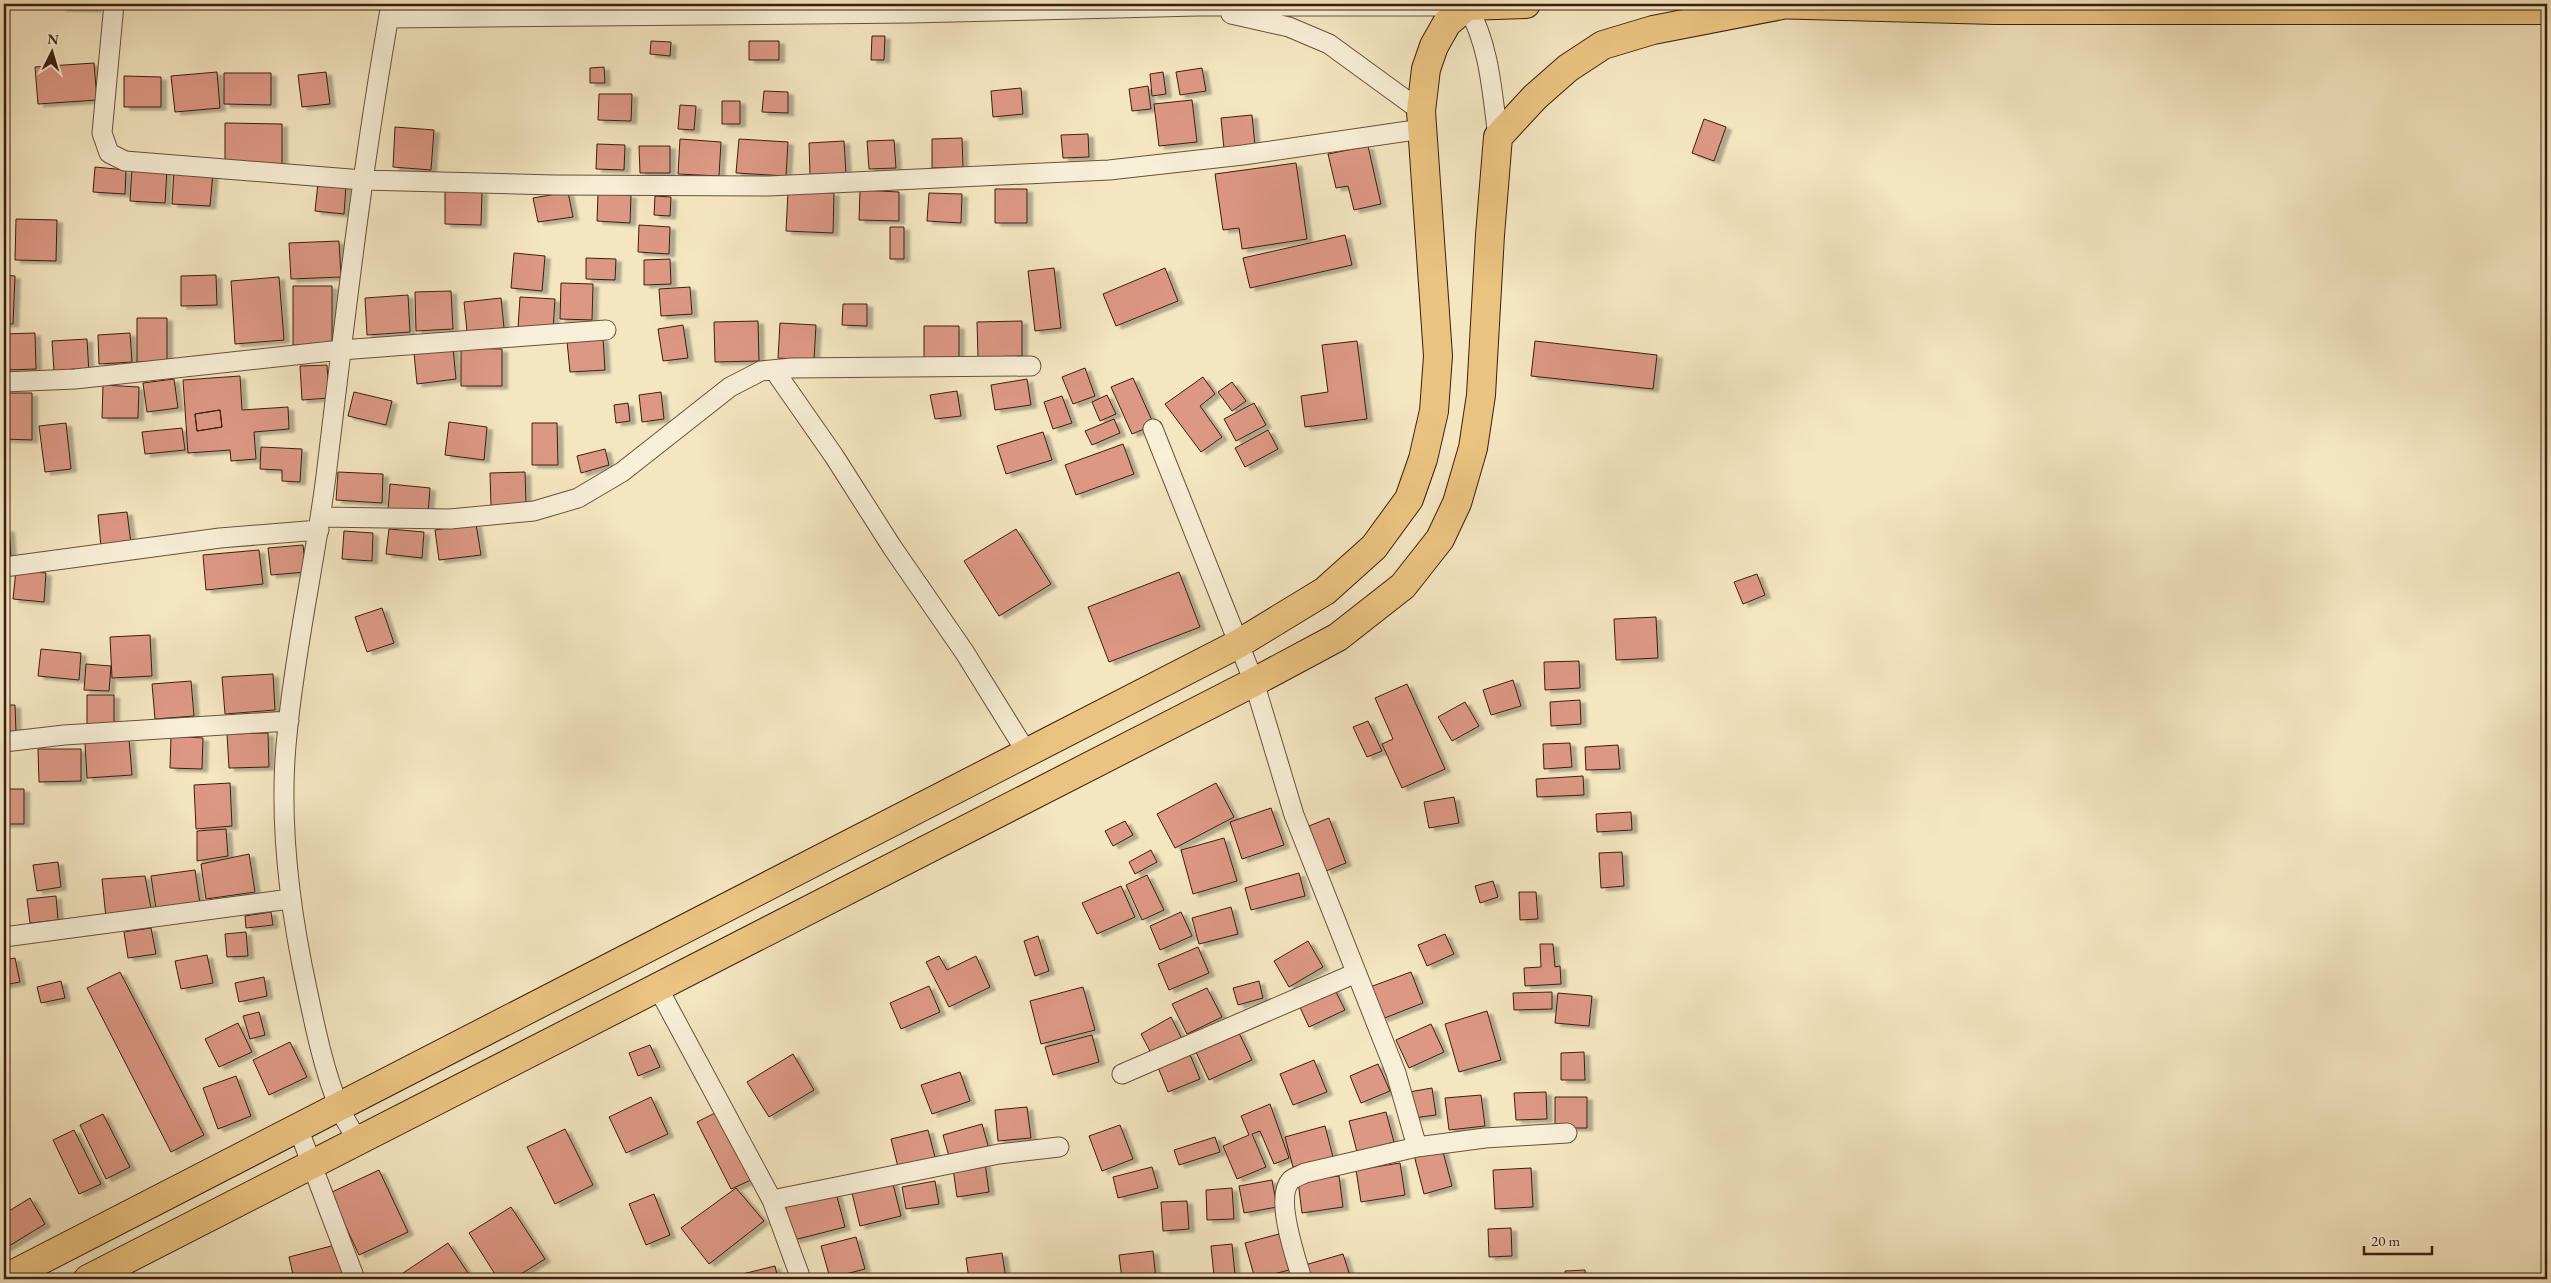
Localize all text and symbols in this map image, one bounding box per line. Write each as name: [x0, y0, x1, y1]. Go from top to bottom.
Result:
north arrow: [28, 28, 78, 78]
text: N: [47, 30, 60, 49]
scale bar: [2364, 1223, 2431, 1255]
text: 20 m: [2371, 1231, 2400, 1250]

